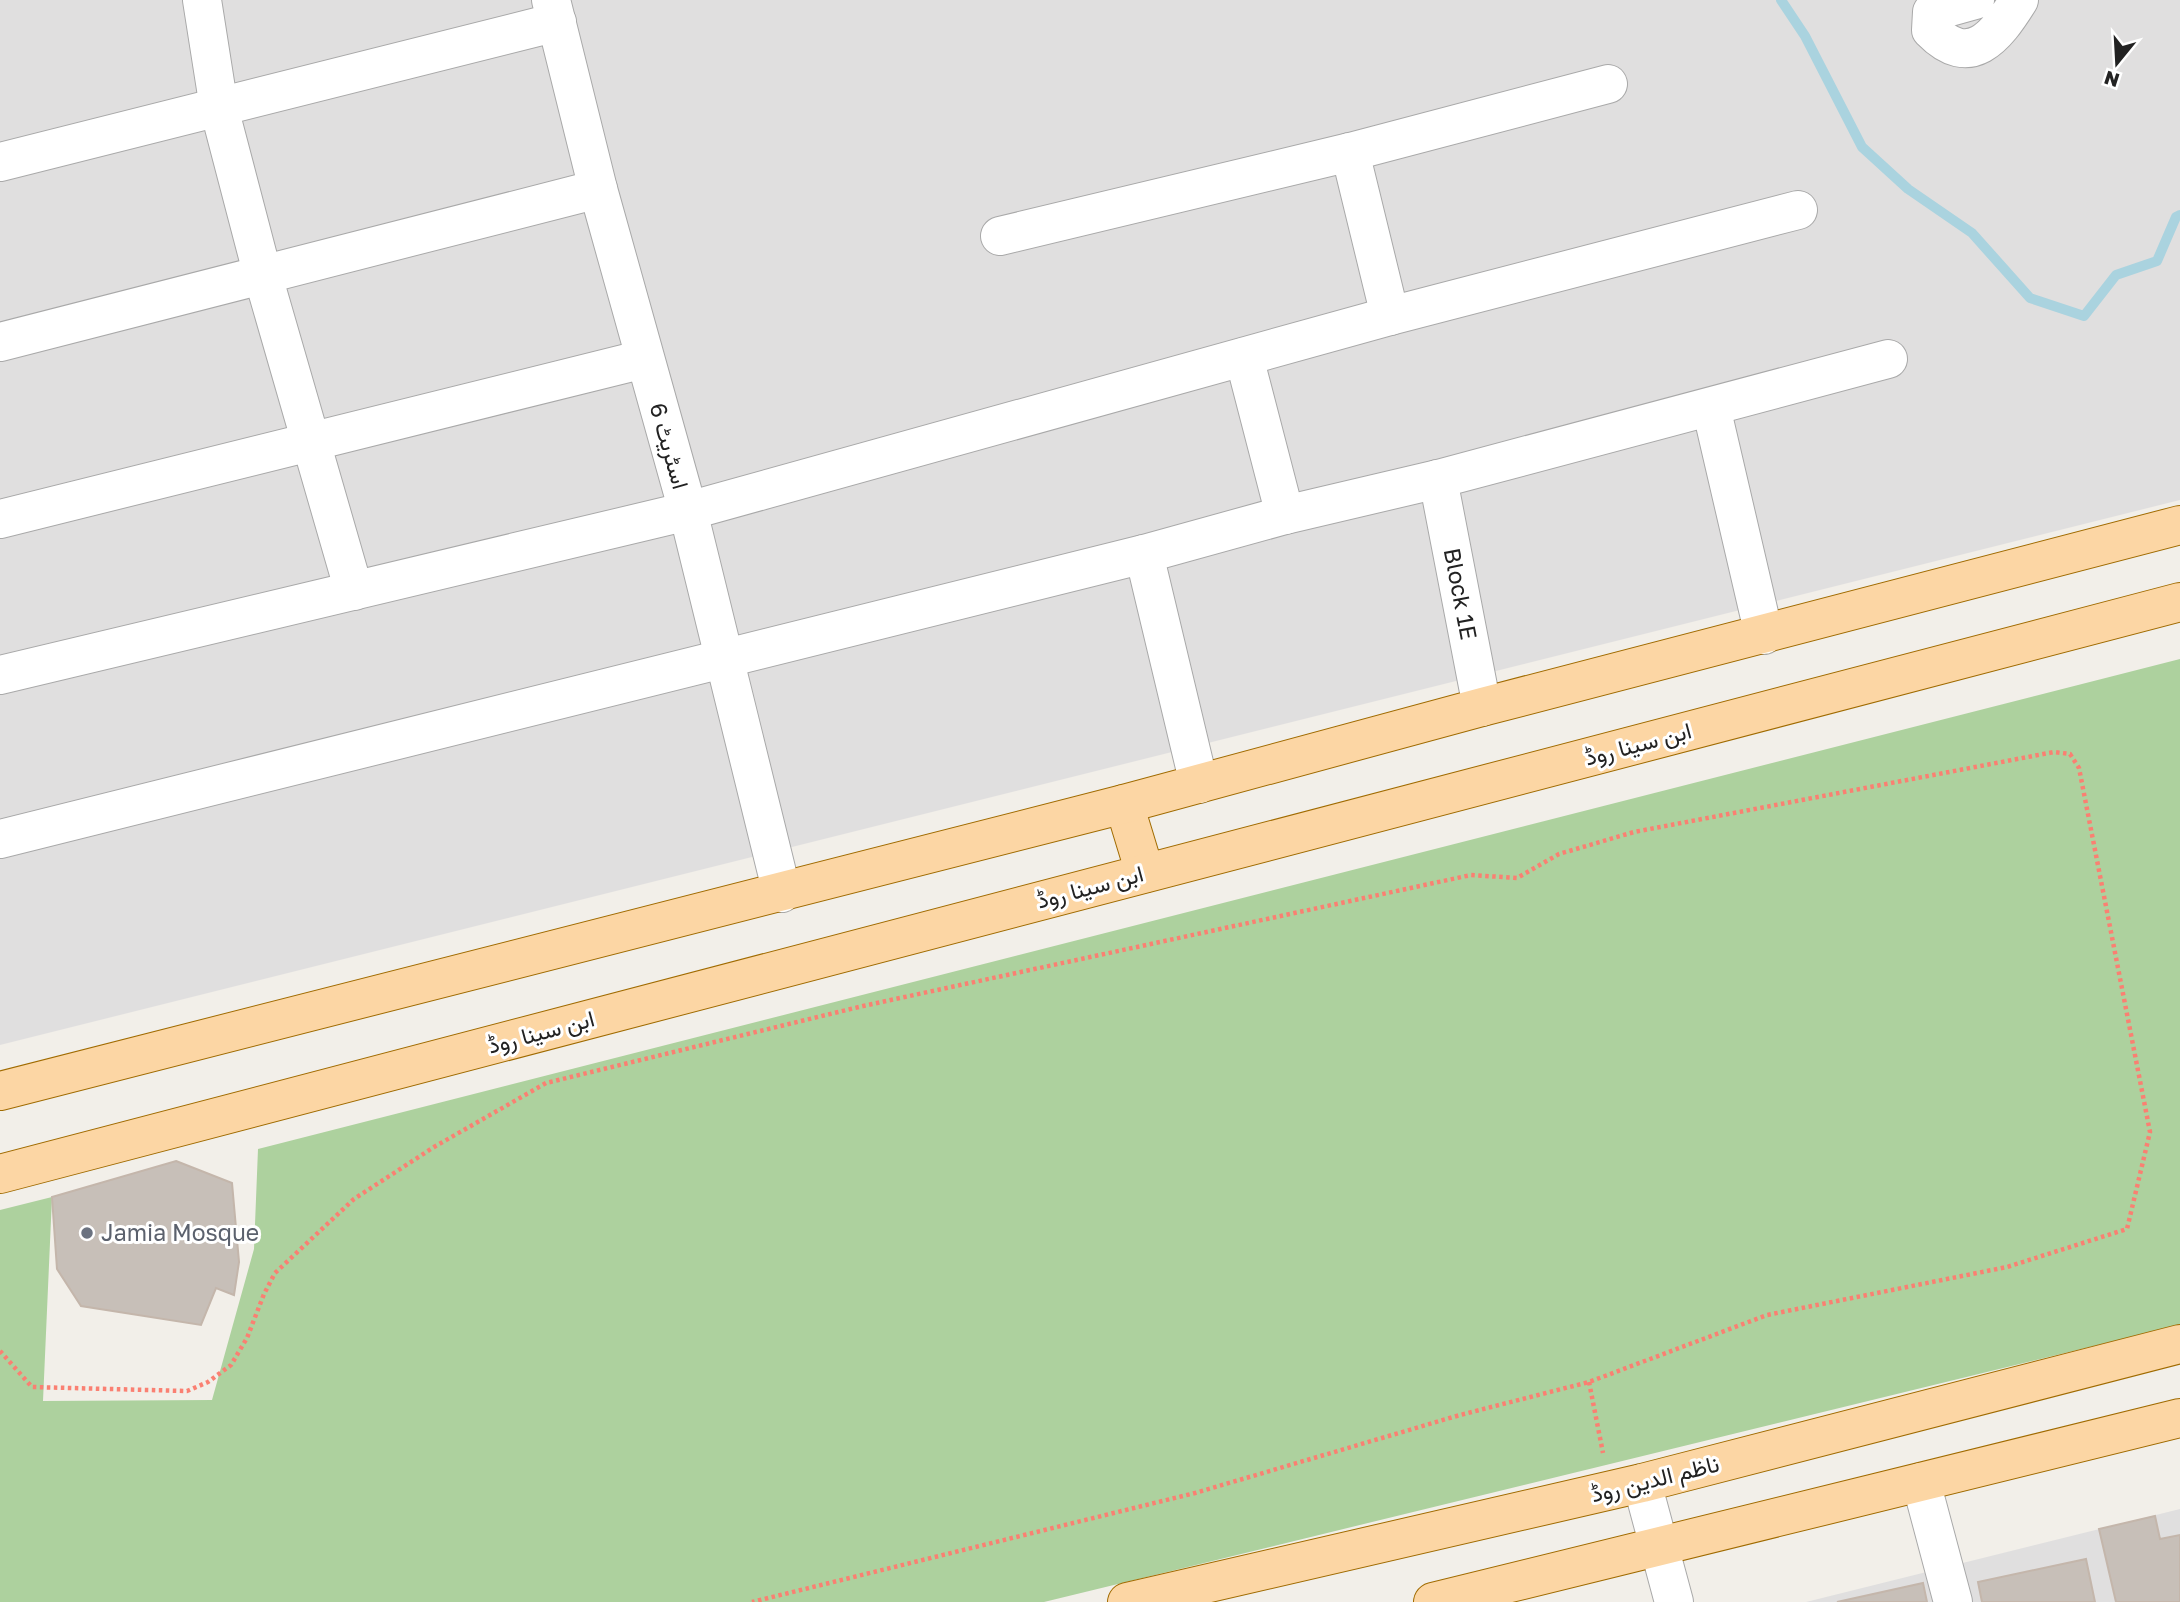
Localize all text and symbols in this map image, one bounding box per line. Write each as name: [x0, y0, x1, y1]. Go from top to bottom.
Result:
north arrow: [2082, 28, 2152, 98]
text: N: [2101, 66, 2122, 93]
street label: اسٹریٹ 6: [642, 399, 696, 493]
street label: Block 1E: [1439, 545, 1484, 642]
street label: ابن سینا روڈ: [1581, 715, 1695, 773]
street label: ابن سینا روڈ: [1033, 858, 1147, 916]
street label: ابن سینا روڈ: [484, 1003, 598, 1061]
place label: Jamia Mosque: [101, 1218, 259, 1246]
marker: Jamia Mosque: [79, 1225, 95, 1241]
street label: ناظم الدین روڈ: [1588, 1449, 1722, 1509]

